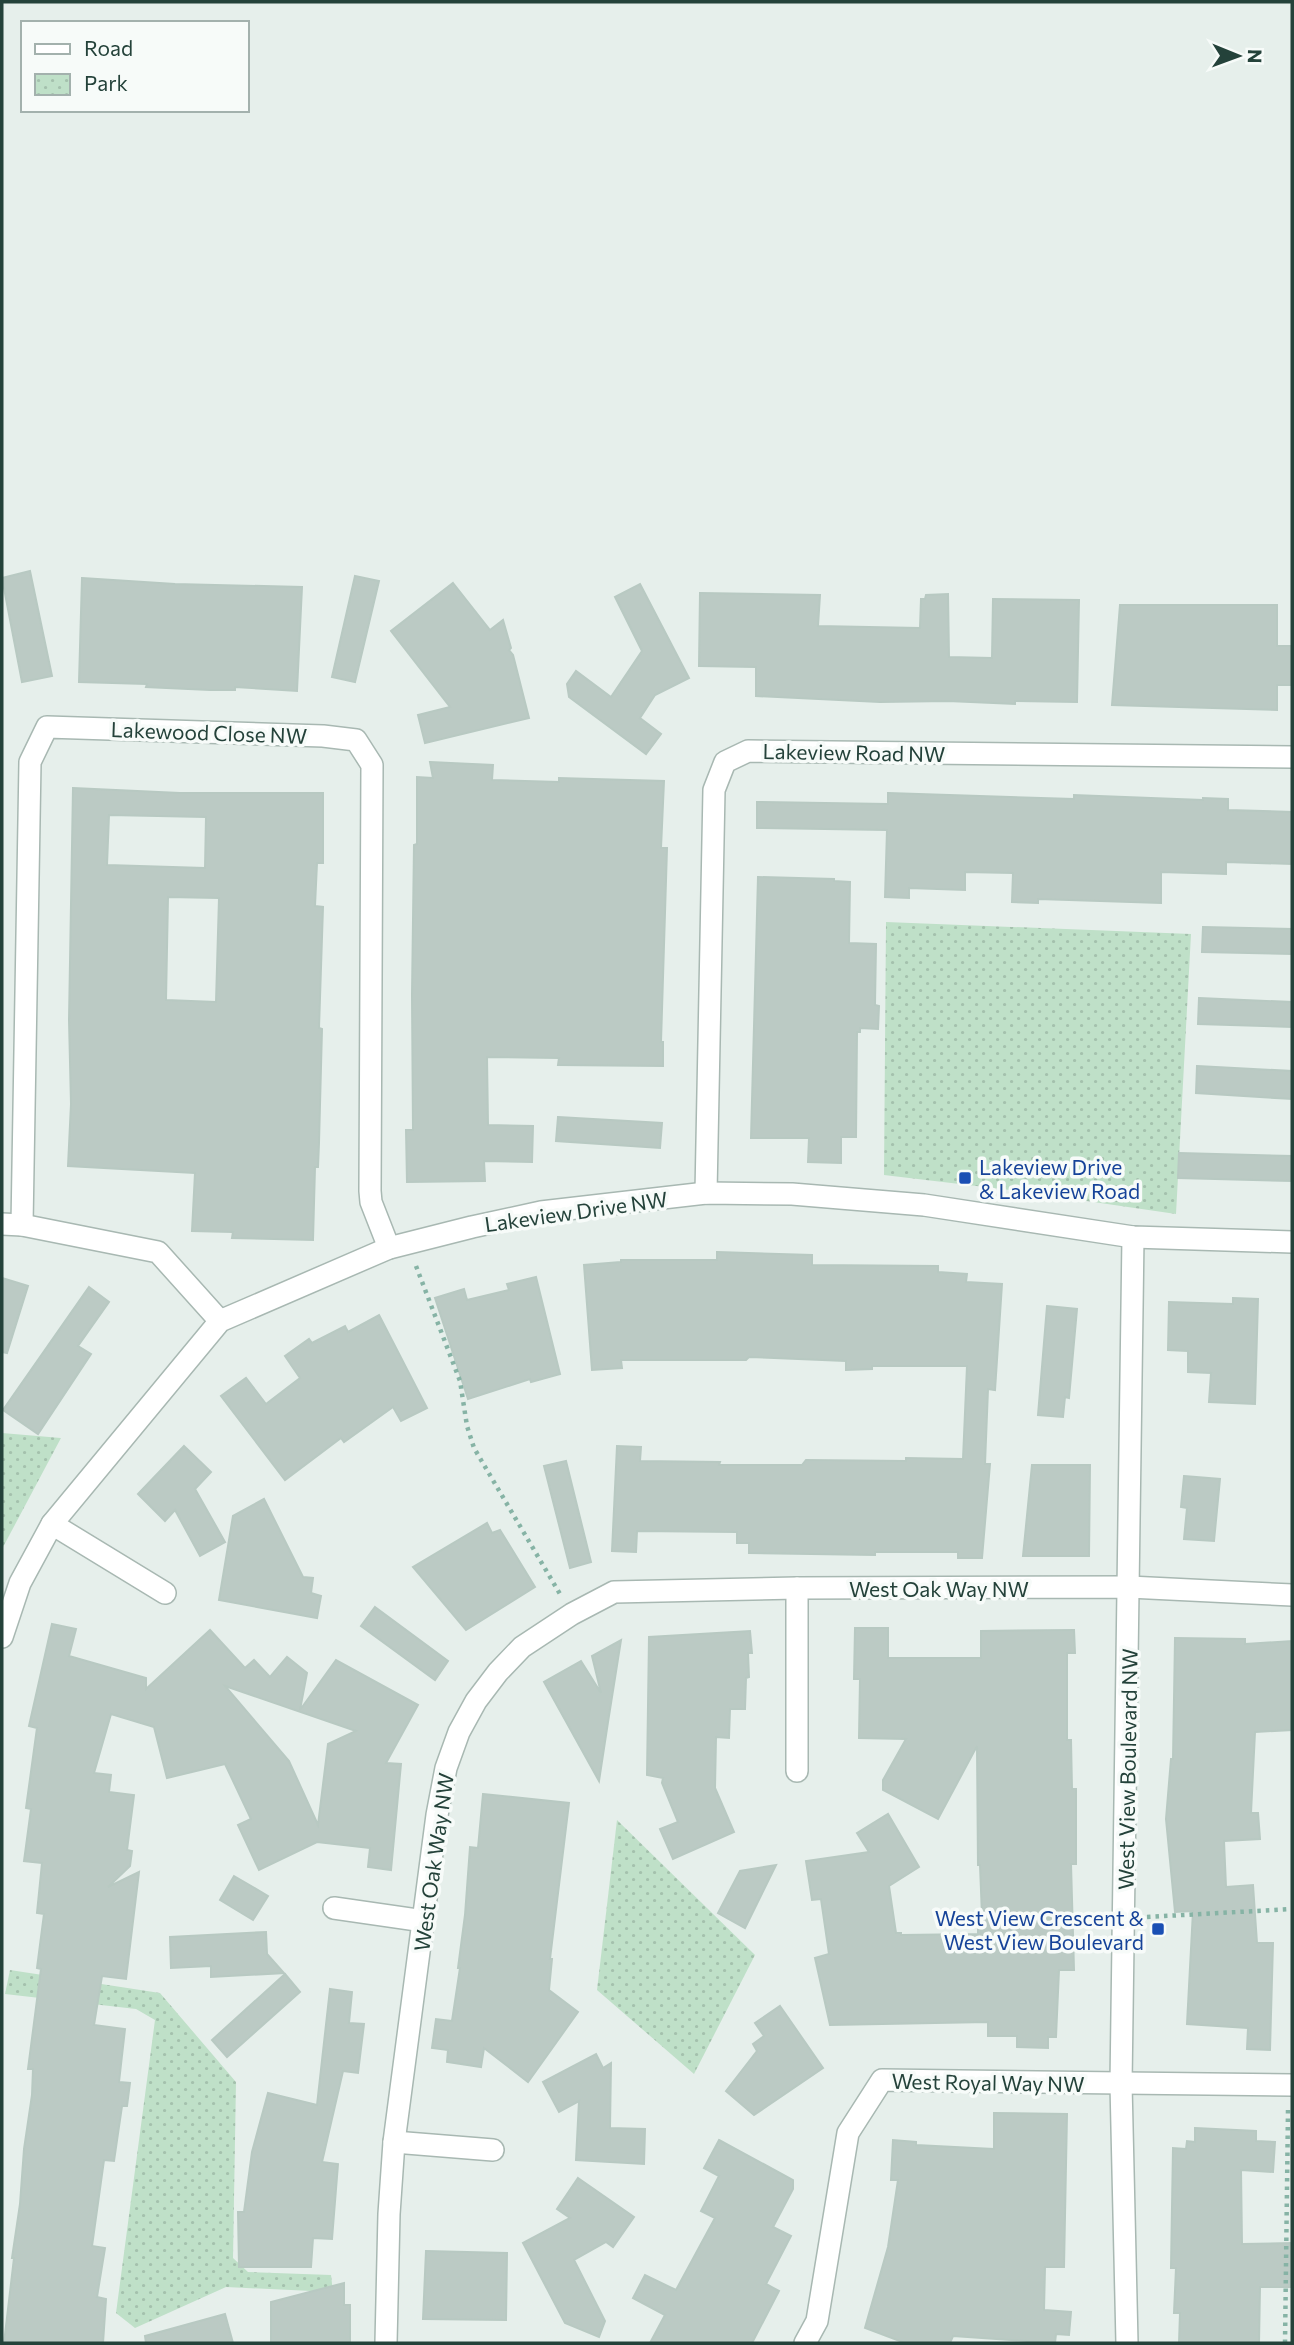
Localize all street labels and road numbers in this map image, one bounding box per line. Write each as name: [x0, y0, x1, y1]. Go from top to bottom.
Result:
street label: Lakewood Close NW: [110, 716, 308, 748]
street label: Lakeview Road NW: [762, 738, 946, 766]
street label: Lakeview Drive NW: [483, 1186, 669, 1236]
street label: West Oak Way NW: [849, 1576, 1029, 1601]
street label: West View Boulevard NW: [1112, 1648, 1142, 1890]
street label: West Oak Way NW: [408, 1771, 458, 1953]
street label: West Royal Way NW: [891, 2068, 1085, 2096]

